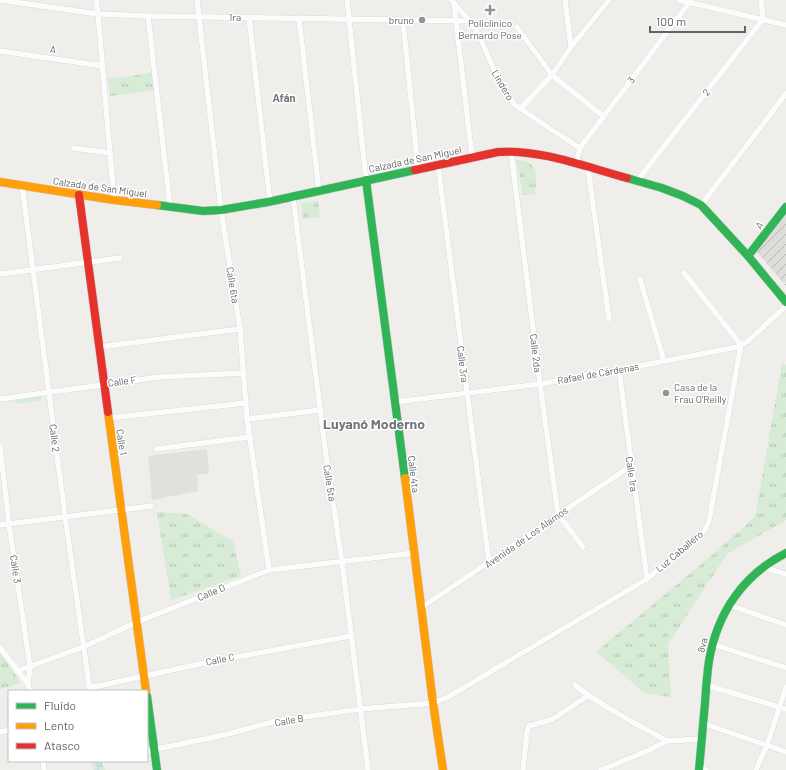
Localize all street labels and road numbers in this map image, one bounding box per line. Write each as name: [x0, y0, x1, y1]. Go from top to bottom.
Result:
street label: 1ra: [229, 11, 241, 23]
street label: A: [49, 43, 57, 55]
street label: Lindero: [489, 68, 517, 102]
street label: 3: [625, 74, 637, 86]
street label: 2: [700, 86, 712, 98]
street label: Calzada de San Miguel: [367, 143, 463, 175]
street label: Calzada de San Miguel: [52, 174, 148, 200]
street label: A: [752, 219, 766, 231]
street label: Calle 6ta: [224, 266, 242, 304]
street label: Calle 2da: [528, 333, 544, 373]
street label: Calle 3ra: [455, 345, 471, 383]
street label: Rafael de Cárdenas: [556, 360, 640, 386]
street label: Calle F: [107, 373, 137, 389]
street label: Calle 2: [47, 423, 63, 453]
street label: Calle 1: [114, 428, 130, 456]
street label: Calle 4ta: [406, 455, 422, 493]
street label: Calle 1ra: [624, 456, 640, 492]
street label: Calle 5ta: [321, 464, 339, 502]
street label: Avenida de Los Alamos: [482, 504, 570, 570]
street label: Luz Caballero: [653, 528, 705, 574]
street label: Calle 3: [8, 554, 24, 584]
street label: Calle D: [195, 581, 227, 603]
street label: 8va: [694, 636, 710, 654]
street label: Calle C: [205, 650, 235, 668]
street label: Calle B: [274, 712, 304, 728]

